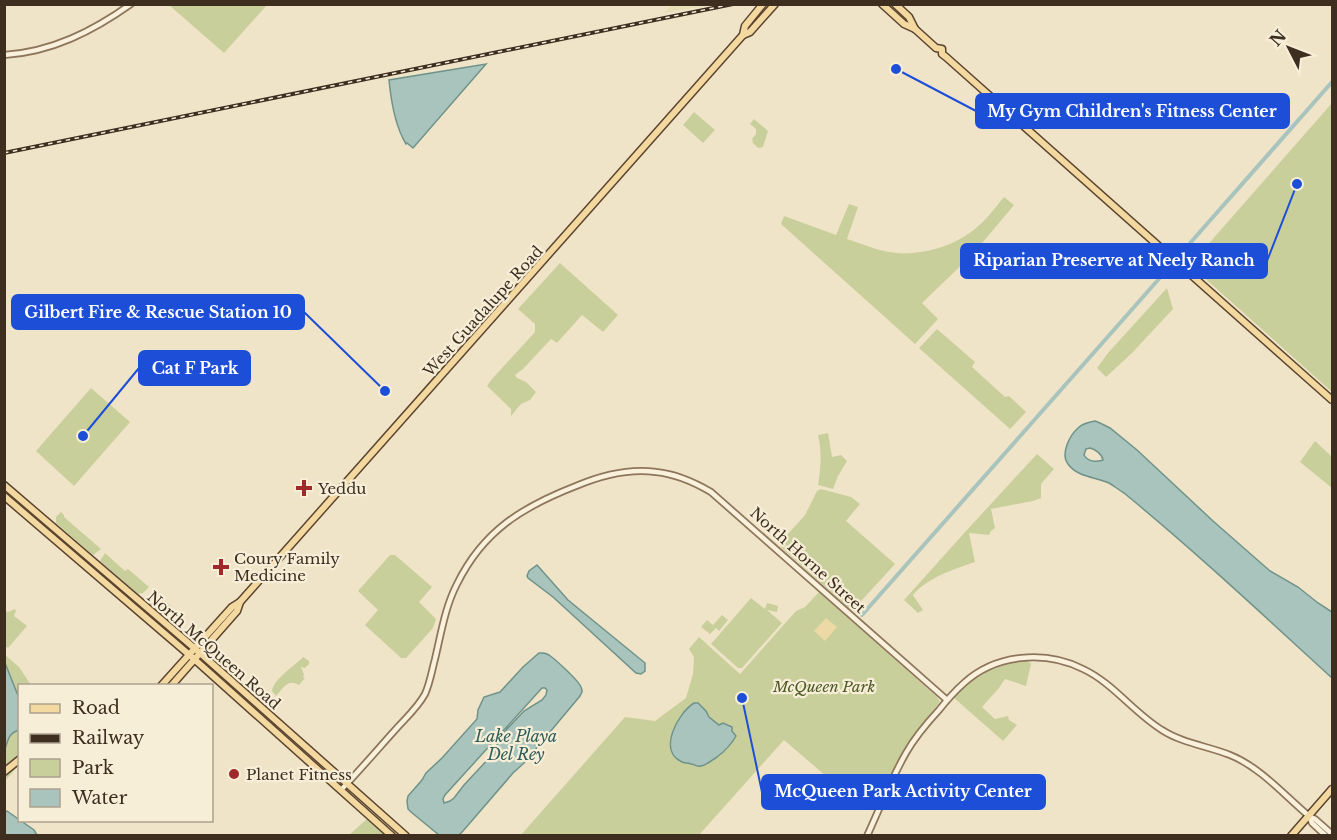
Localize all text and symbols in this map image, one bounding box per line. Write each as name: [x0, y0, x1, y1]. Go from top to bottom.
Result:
north arrow: [1259, 18, 1319, 78]
text: N: [1265, 26, 1290, 50]
callout: My Gym Children's Fitness Center: [976, 94, 1289, 128]
text: My Gym Children's Fitness Center: [987, 101, 1277, 121]
street label: West Guadalupe Road: [419, 242, 547, 381]
callout: Riparian Preserve at Neely Ranch: [961, 244, 1267, 278]
text: Riparian Preserve at Neely Ranch: [973, 250, 1255, 270]
callout: Gilbert Fire & Rescue Station 10: [12, 295, 304, 329]
text: Gilbert Fire & Rescue Station 10: [24, 302, 292, 322]
callout: Cat F Park: [139, 351, 250, 385]
text: Cat F Park: [152, 358, 239, 378]
marker: Yeddu: [295, 479, 313, 497]
place label: Yeddu: [317, 479, 366, 498]
street label: North Horne Street: [746, 503, 870, 617]
place label: Coury Family Medicine: [234, 549, 340, 585]
marker: Coury Family Medicine: [212, 558, 230, 576]
street label: North McQueen Road: [143, 587, 285, 713]
park label: McQueen Park: [772, 677, 875, 696]
legend: [18, 684, 213, 822]
text: Road: [72, 697, 120, 719]
water label: Lake Playa Del Rey: [474, 726, 557, 764]
text: Railway: [72, 727, 145, 749]
text: Park: [72, 757, 114, 779]
place label: Planet Fitness: [246, 765, 352, 784]
marker: Planet Fitness: [227, 767, 241, 781]
callout: McQueen Park Activity Center: [762, 775, 1045, 809]
text: McQueen Park Activity Center: [774, 781, 1032, 801]
text: Water: [71, 787, 128, 809]

